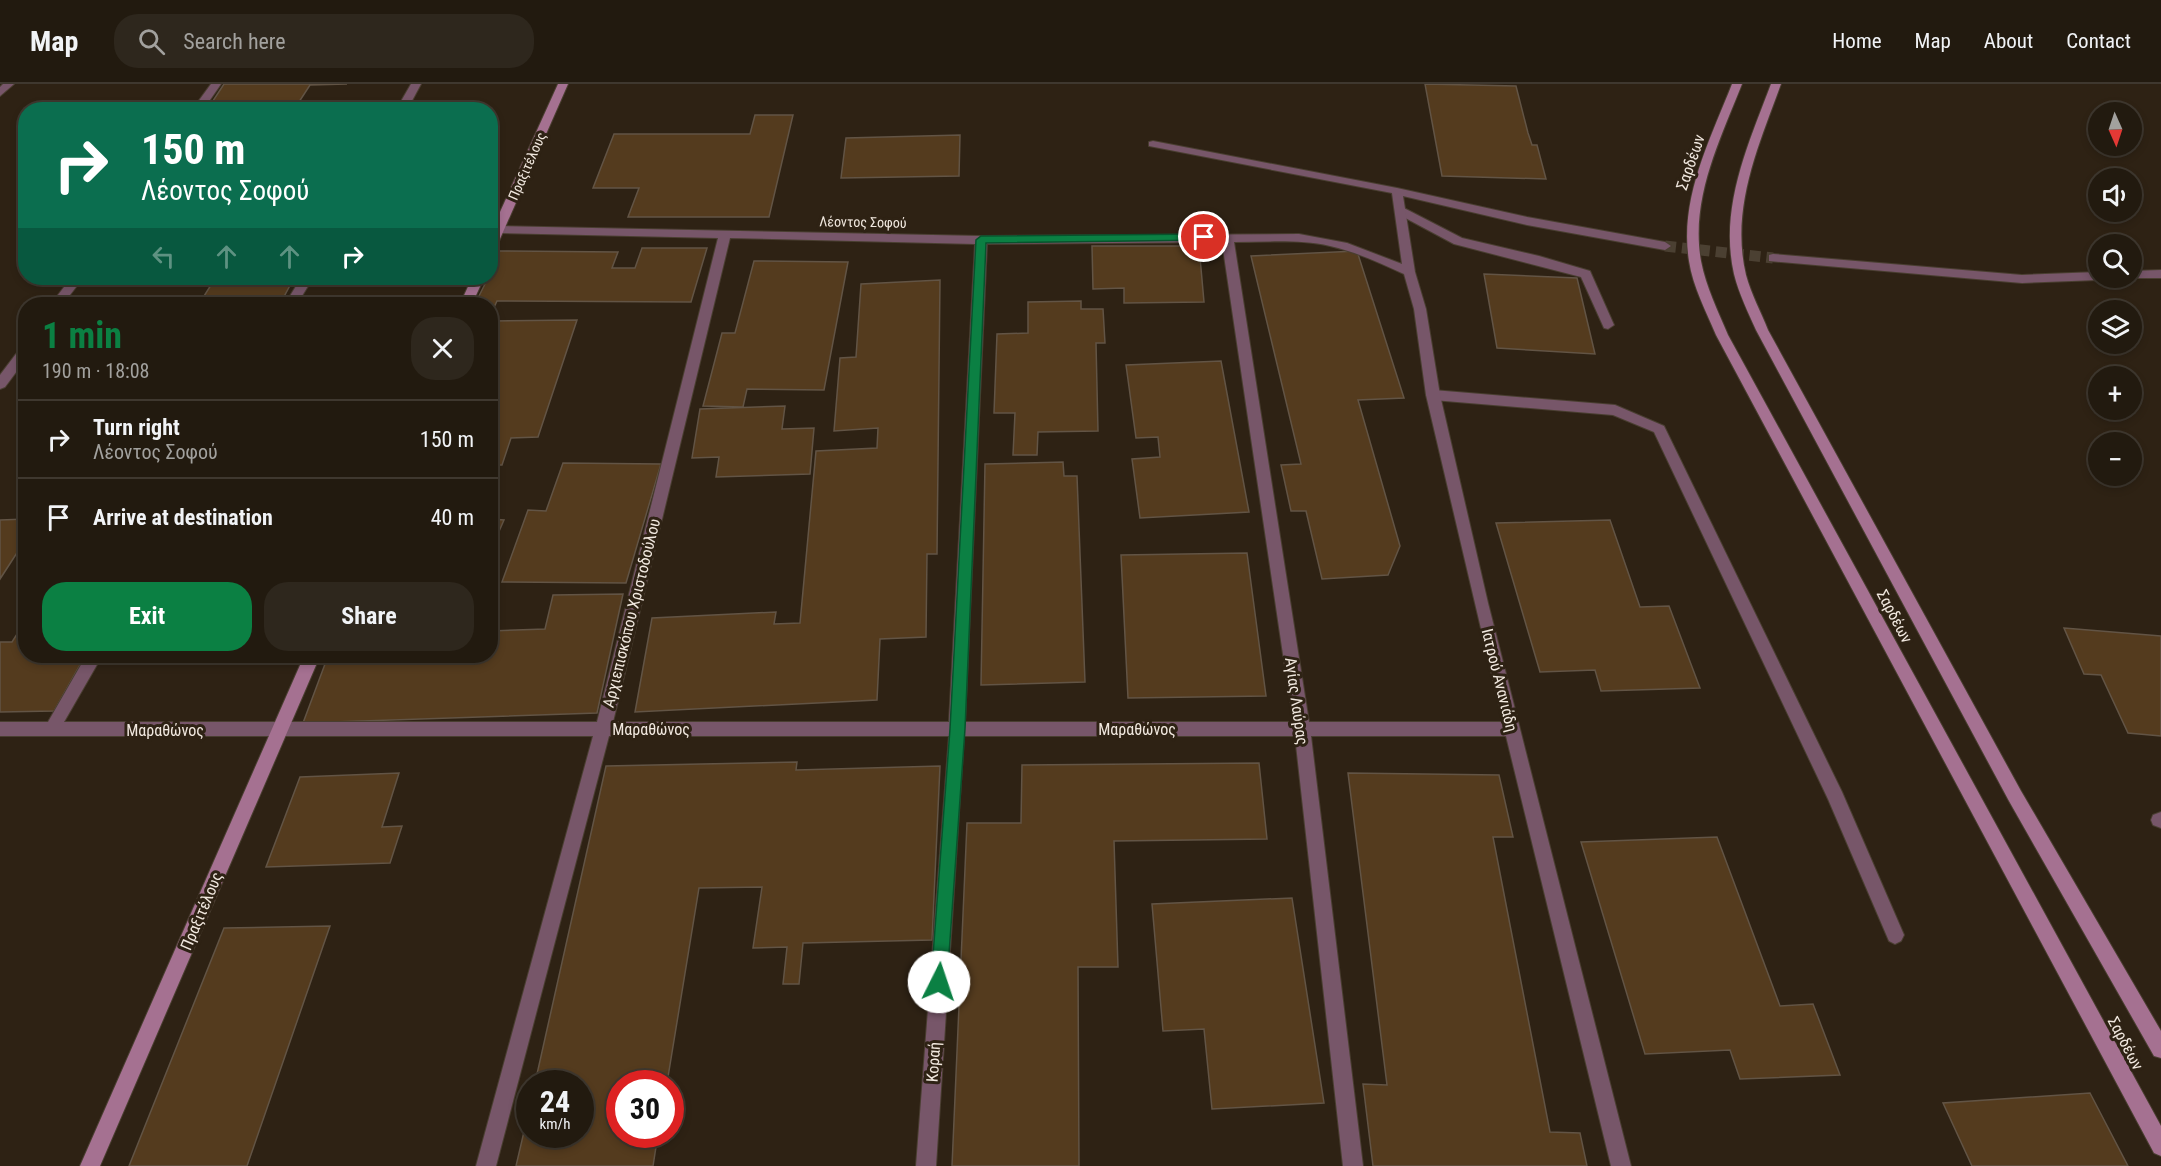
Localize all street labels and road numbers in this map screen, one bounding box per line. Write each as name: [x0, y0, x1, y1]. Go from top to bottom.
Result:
street label: Πραξιτέλους: [505, 130, 549, 202]
street label: Σαρδέων: [1672, 132, 1709, 192]
street label: Λέοντος Σοφού: [819, 213, 907, 232]
street label: Αρχιεπισκόπου Χριστοδούλου: [599, 517, 664, 710]
street label: Σαρδέων: [1873, 586, 1917, 646]
street label: Ιατρού Ανανιάδη: [1478, 627, 1522, 734]
street label: Αγίας Λαύρας: [1281, 656, 1312, 746]
street label: Μαραθώνος: [612, 720, 690, 739]
street label: Μαραθώνος: [1098, 720, 1176, 739]
street label: Μαραθώνος: [126, 721, 204, 740]
street label: Πραξιτέλους: [176, 869, 226, 953]
street label: Σαρδέων: [2104, 1013, 2148, 1073]
street label: Κοραή: [923, 1041, 944, 1083]

